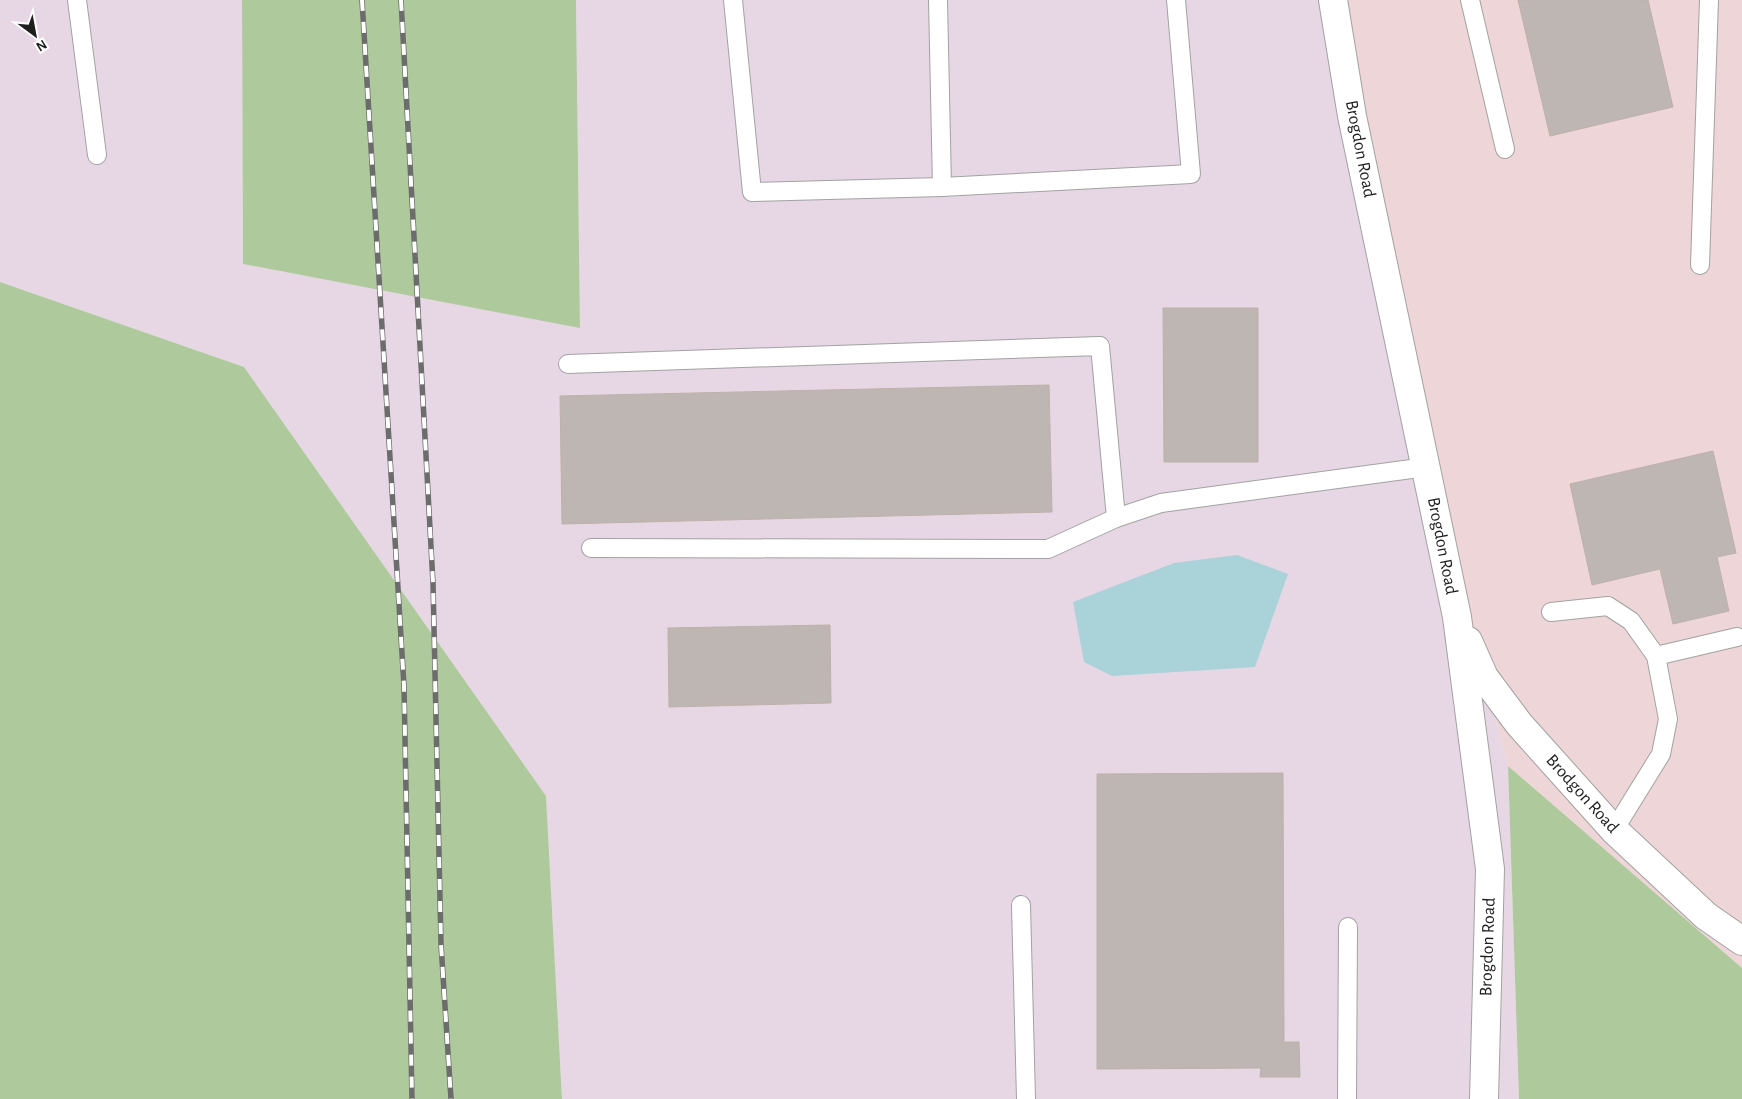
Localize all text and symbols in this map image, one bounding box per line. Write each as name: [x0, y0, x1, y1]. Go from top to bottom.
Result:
north arrow: [10, 10, 60, 60]
text: N: [34, 37, 49, 54]
street label: Brogdon Road: [1342, 99, 1378, 199]
street label: Brogdon Road: [1424, 496, 1460, 596]
street label: Brodgon Road: [1542, 751, 1622, 837]
street label: Brogdon Road: [1477, 897, 1499, 997]

